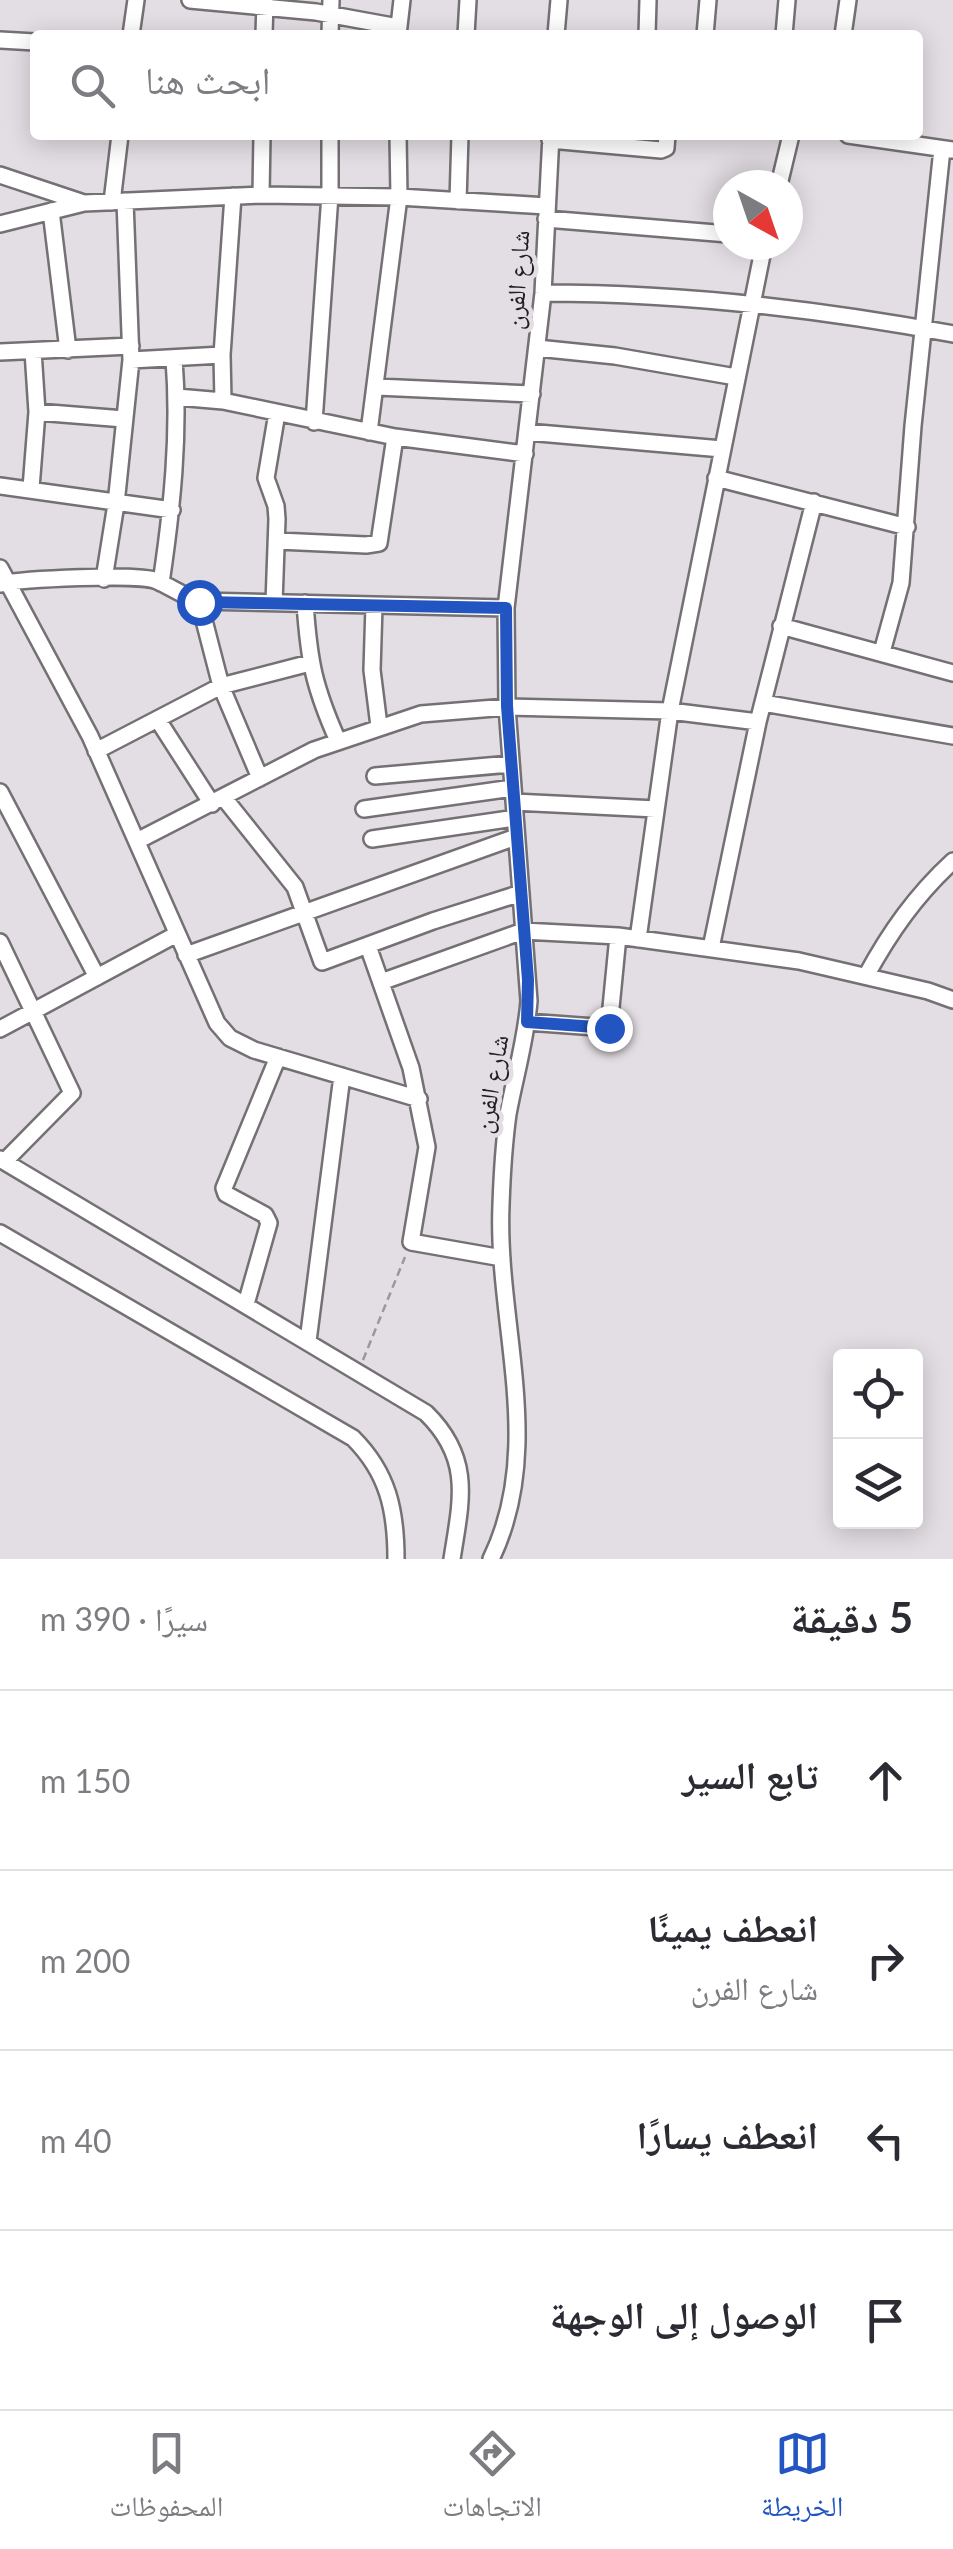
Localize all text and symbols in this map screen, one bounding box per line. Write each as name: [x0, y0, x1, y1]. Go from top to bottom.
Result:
search box: [30, 30, 923, 140]
text: ابحث هنا: [145, 56, 271, 102]
icon: search: [65, 58, 120, 113]
north arrow: [713, 170, 803, 260]
street label: شارع الفرن: [498, 229, 536, 331]
route start: [177, 580, 223, 626]
route end: [587, 1006, 633, 1052]
street label: شارع الفرن: [467, 1032, 515, 1136]
map controls: [833, 1349, 923, 1529]
button: locate: [833, 1349, 923, 1439]
button: layers: [833, 1439, 923, 1529]
text: 5 دقيقة: [790, 1592, 913, 1642]
text: سيرًا · 390 m: [40, 1599, 208, 1638]
text: تابع السير: [682, 1751, 818, 1797]
icon: ahead: [858, 1753, 913, 1808]
text: 150 m: [40, 1761, 130, 1800]
text: انعطف يمينًا: [648, 1904, 818, 1950]
icon: right: [858, 1933, 913, 1988]
text: 200 m: [40, 1941, 130, 1980]
text: شارع الفرن: [691, 1968, 818, 2007]
text: انعطف يسارًا: [636, 2111, 818, 2157]
icon: left: [858, 2113, 913, 2168]
text: 40 m: [40, 2121, 112, 2160]
text: الوصول إلى الوجهة: [550, 2291, 818, 2337]
icon: arrive: [858, 2293, 913, 2348]
tab: المحفوظات: [110, 2426, 223, 2534]
tab: الاتجاهات: [443, 2426, 542, 2534]
tab: الخريطة: [761, 2426, 843, 2534]

